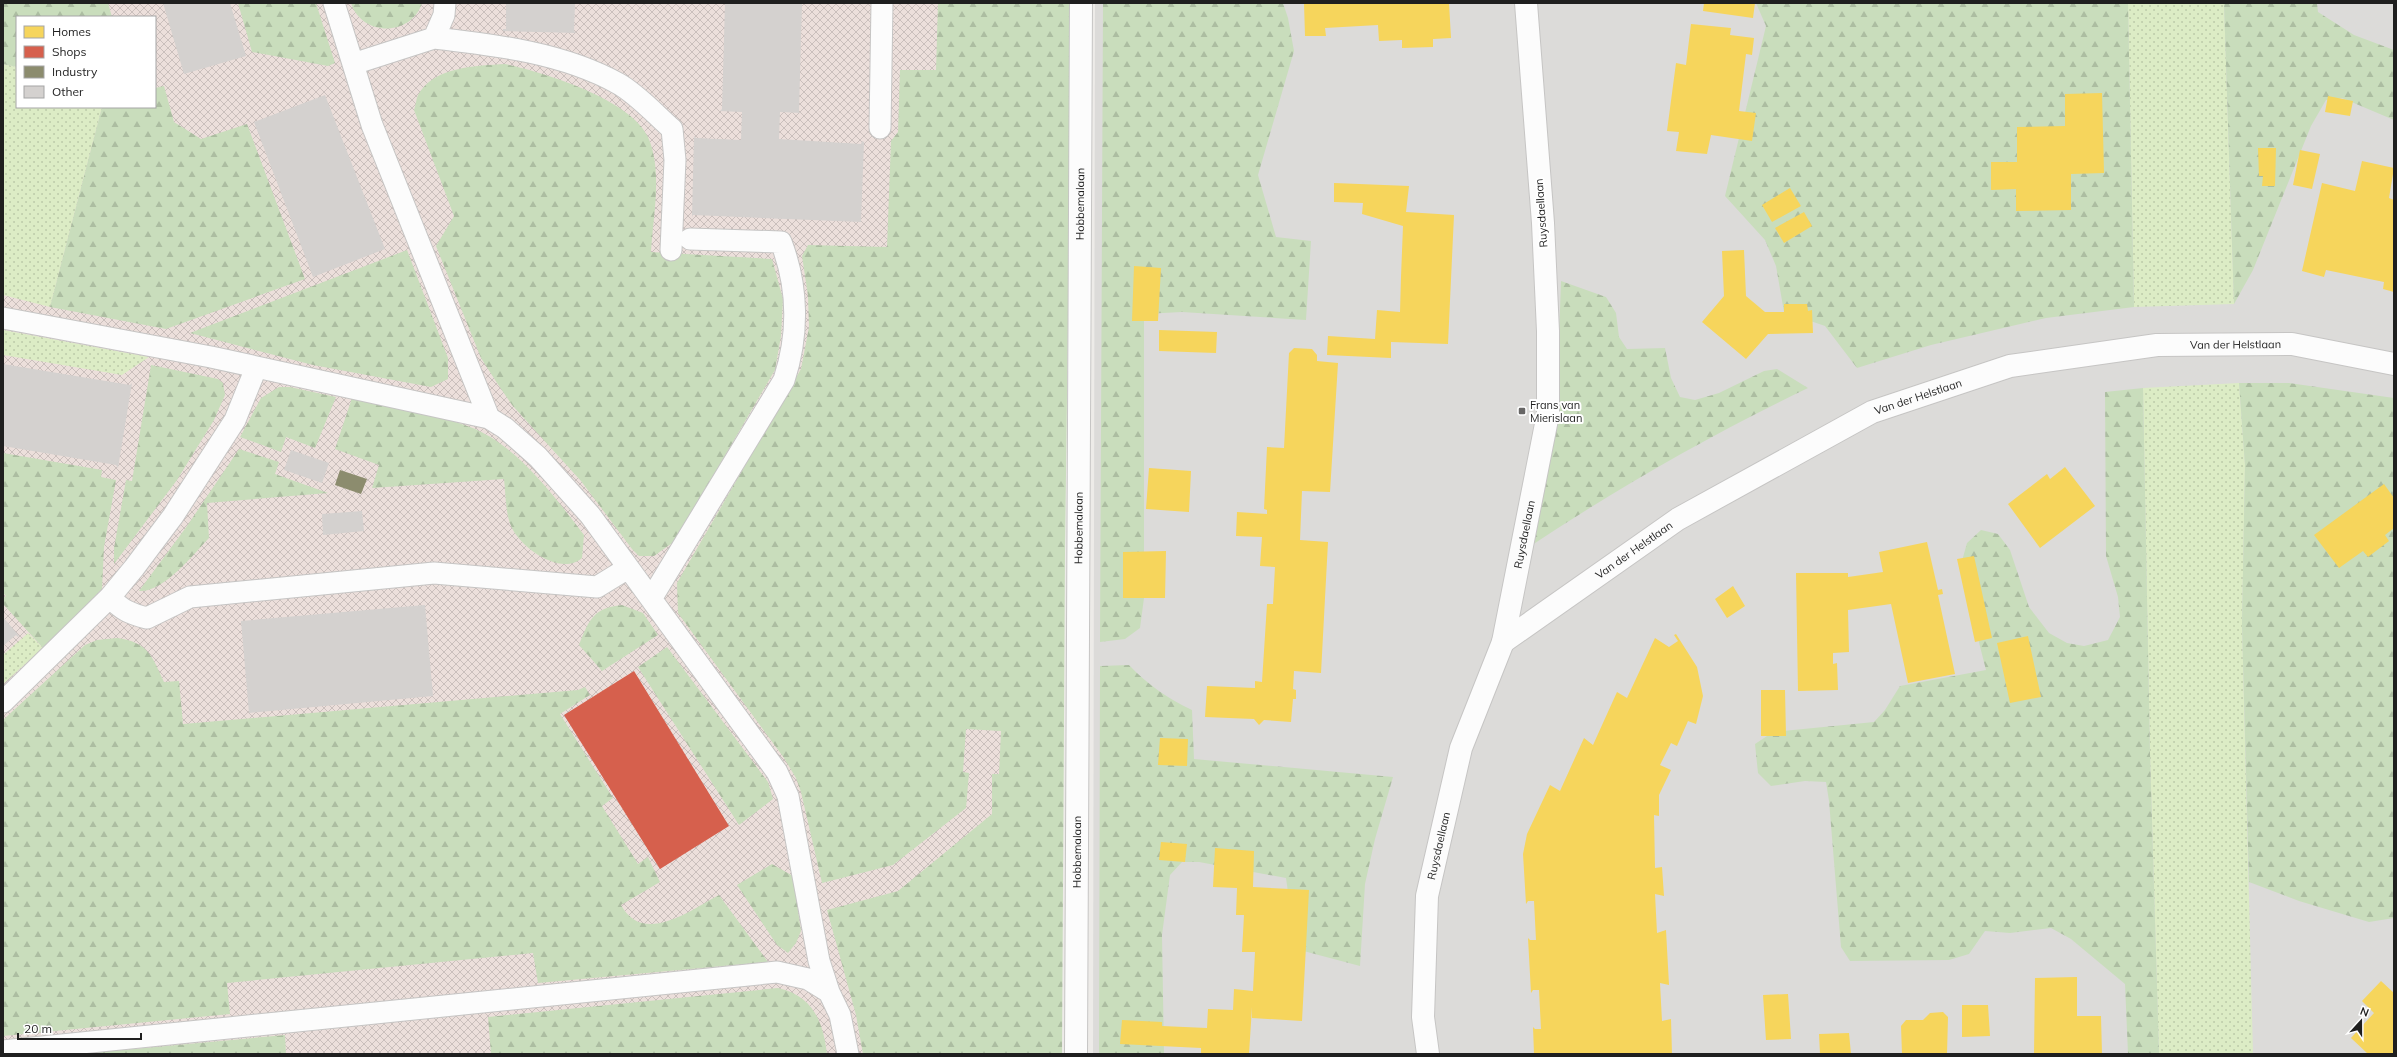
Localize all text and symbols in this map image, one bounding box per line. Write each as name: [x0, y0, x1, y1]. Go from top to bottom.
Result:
legend: [16, 16, 156, 108]
text: Homes: [52, 24, 91, 39]
text: Shops: [52, 44, 87, 59]
text: Industry: [52, 64, 98, 79]
text: Other: [52, 84, 84, 99]
street label: Hobbemalaan: [1073, 168, 1087, 240]
street label: Ruysdaellaan: [1532, 178, 1550, 248]
street label: Van der Helstlaan: [2190, 337, 2281, 352]
street label: Van der Helstlaan: [1873, 376, 1963, 418]
place label: Frans van Mierislaan: [1530, 398, 1582, 425]
marker: Frans van Mierislaan: [1517, 406, 1527, 416]
street label: Hobbemalaan: [1071, 492, 1086, 564]
street label: Ruysdaellaan: [1511, 499, 1538, 570]
street label: Van der Helstlaan: [1593, 518, 1675, 582]
street label: Ruysdaellaan: [1424, 810, 1453, 881]
street label: Hobbemalaan: [1070, 816, 1084, 888]
north arrow: [2341, 1001, 2381, 1041]
text: N: [2358, 1004, 2371, 1020]
scale bar: [18, 1015, 141, 1041]
text: 20 m: [24, 1021, 52, 1036]

